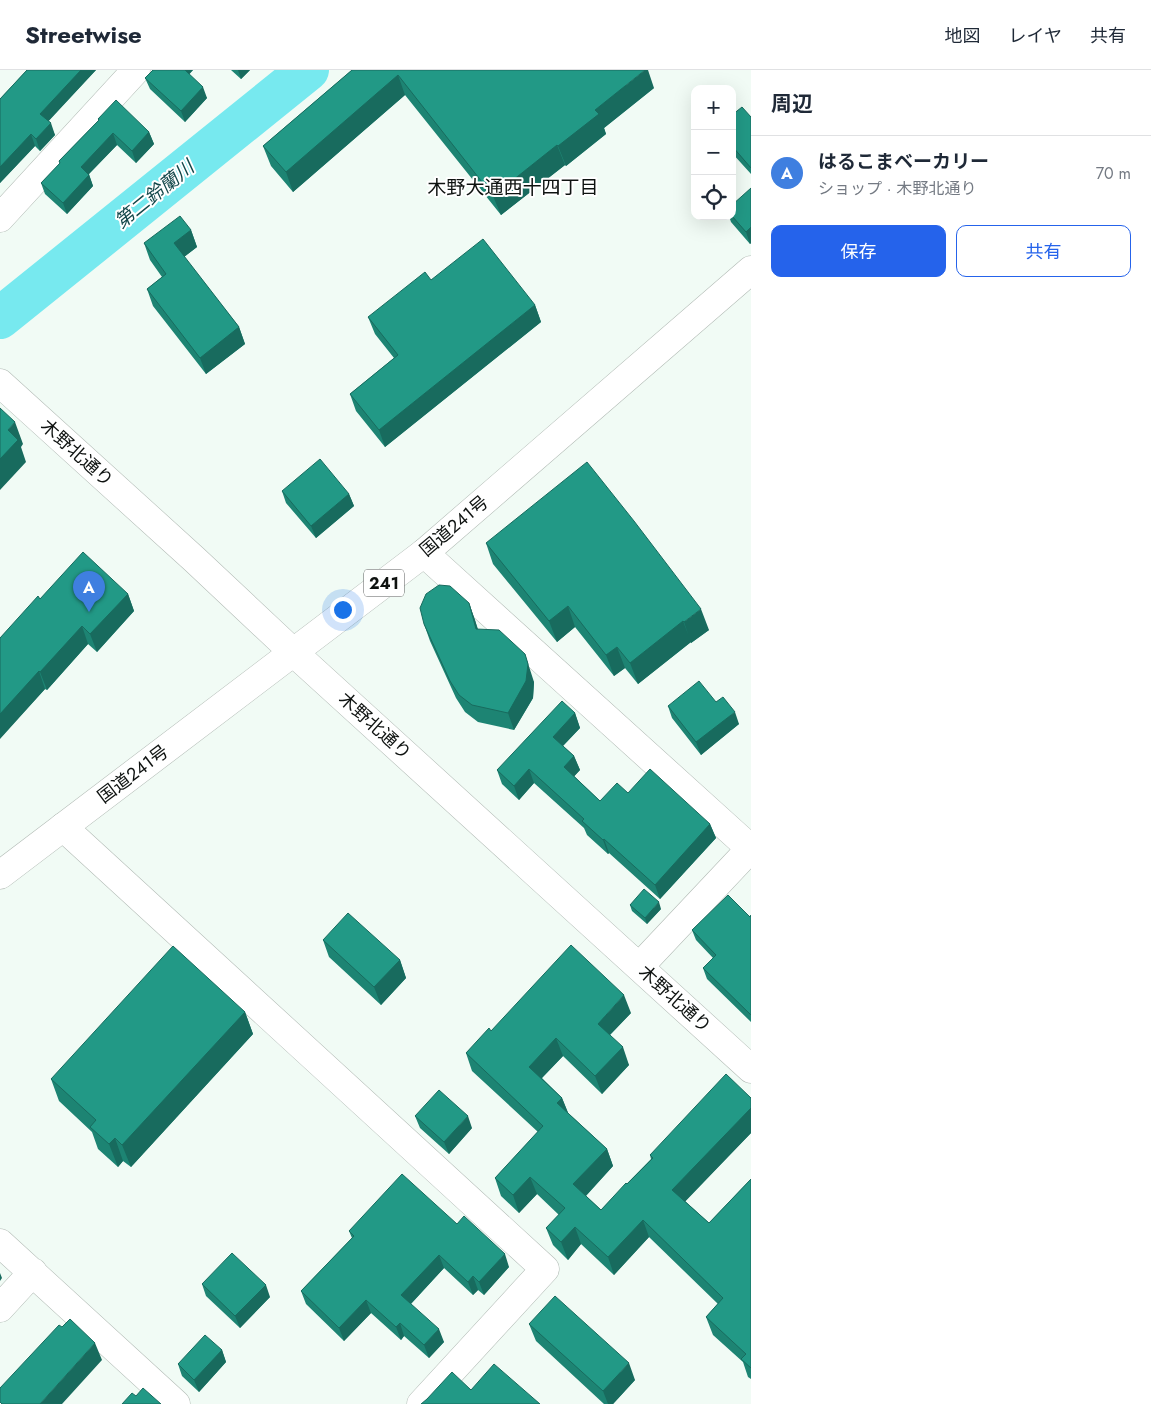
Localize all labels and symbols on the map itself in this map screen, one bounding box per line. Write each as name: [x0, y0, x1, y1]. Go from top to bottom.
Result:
water label: 第二鈴蘭川: [109, 153, 201, 235]
district label: 木野大通西十四丁目: [427, 174, 599, 201]
street label: 木野北通り: [35, 413, 119, 493]
street label: 国道241号: [414, 489, 494, 563]
road number: 241: [364, 569, 404, 596]
pin: A: [73, 571, 105, 612]
your location: [330, 597, 356, 623]
street label: 木野北通り: [333, 686, 417, 766]
street label: 国道241号: [92, 739, 174, 809]
street label: 木野北通り: [633, 959, 717, 1039]

